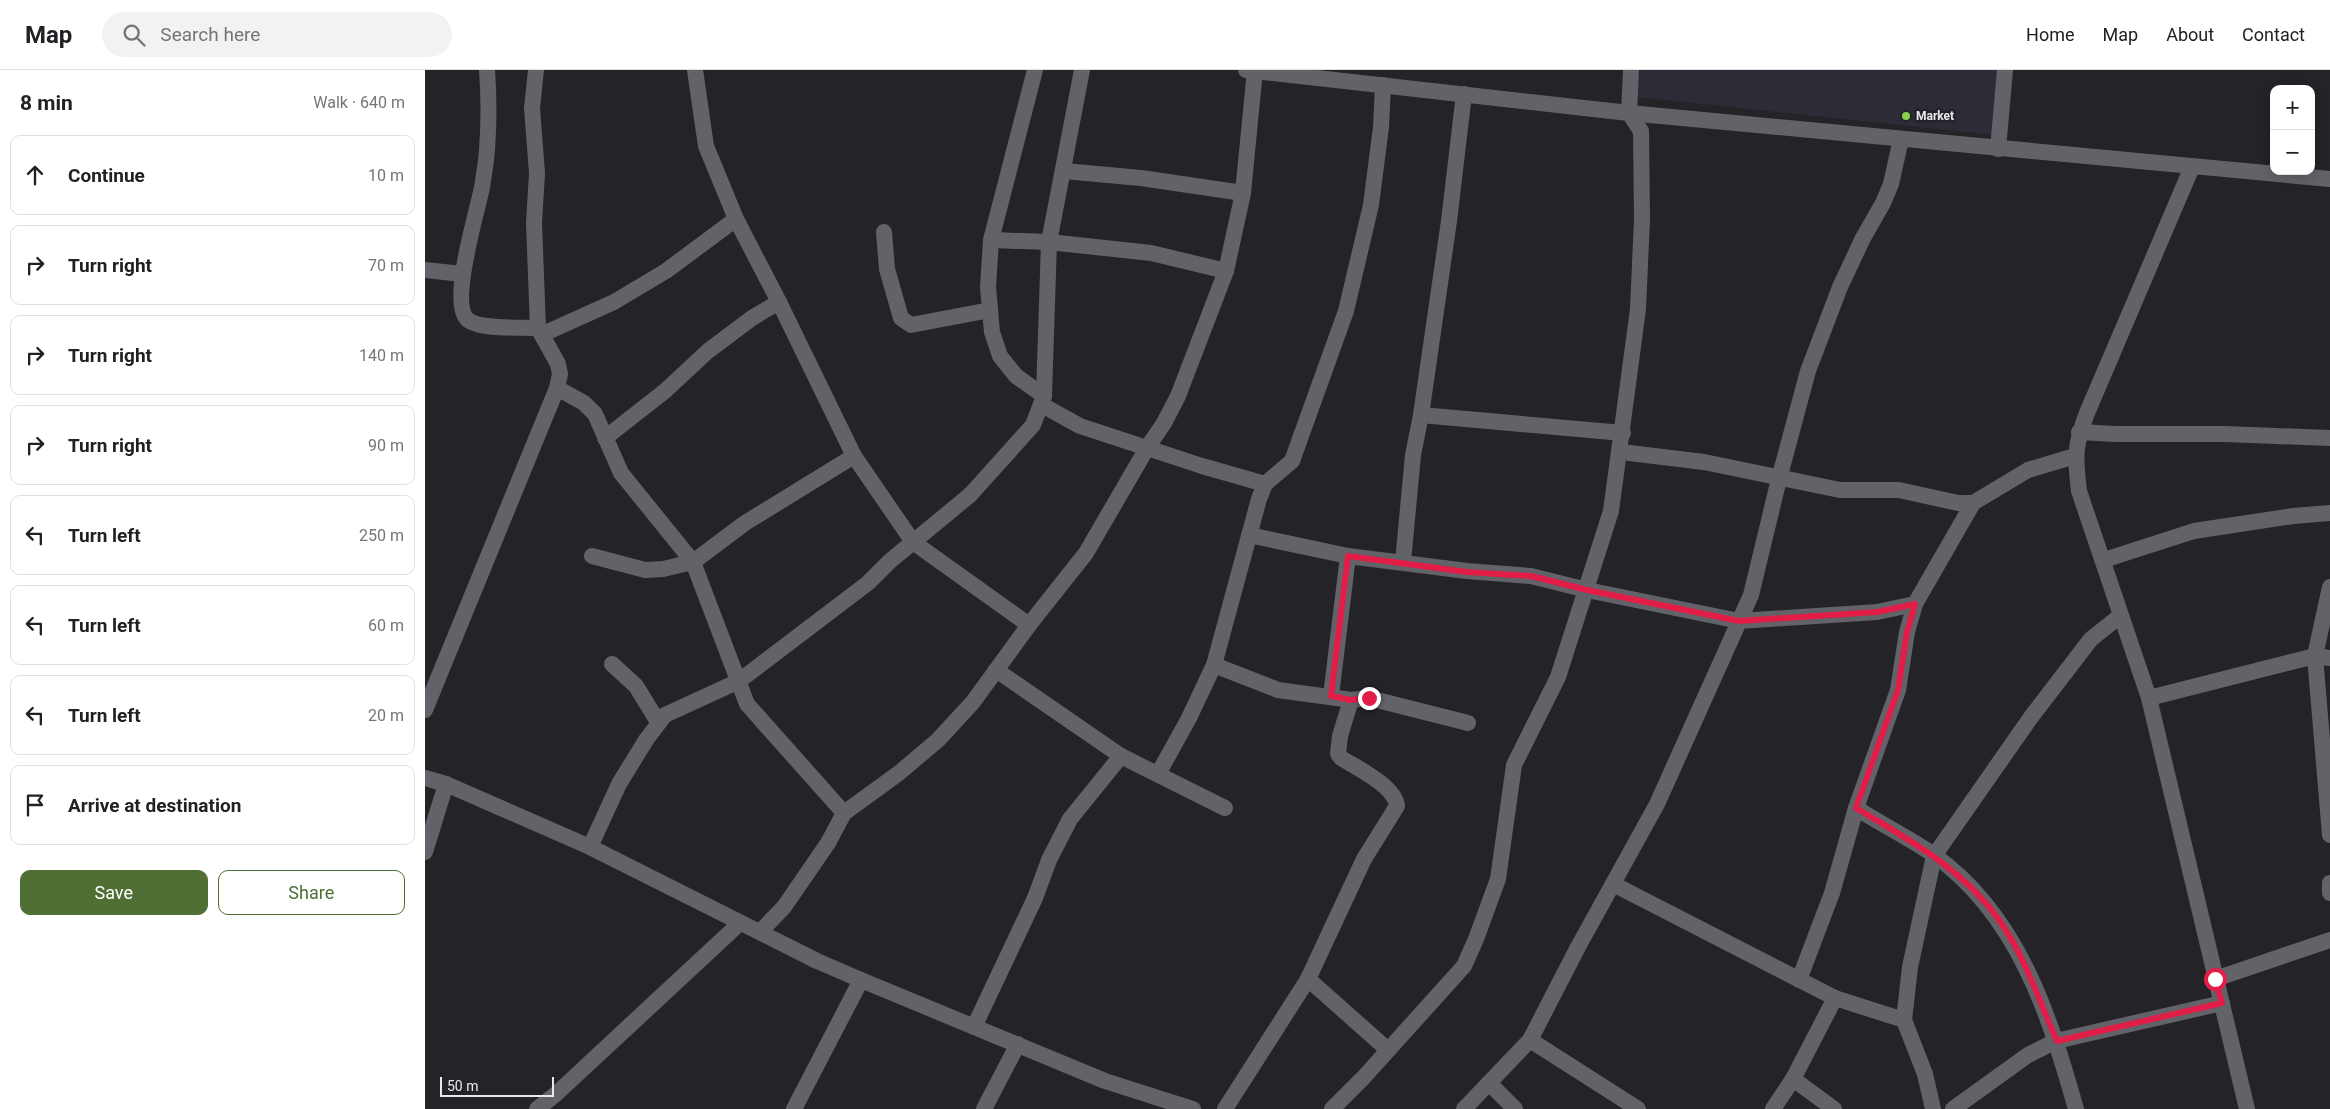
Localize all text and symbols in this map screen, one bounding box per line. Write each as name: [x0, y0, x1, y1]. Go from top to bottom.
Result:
search box: [102, 12, 452, 57]
text: Map: [25, 21, 72, 49]
icon: search: [120, 21, 148, 49]
text: Search here: [160, 23, 260, 46]
text: Home: [2026, 24, 2075, 45]
text: Map: [2103, 24, 2138, 45]
text: About: [2166, 24, 2214, 45]
text: Contact: [2242, 24, 2305, 45]
map controls: [2270, 85, 2315, 175]
button: +: [2270, 85, 2315, 130]
text: 8 min: [20, 91, 73, 115]
text: Walk · 640 m: [313, 93, 405, 112]
place label: Market: [1916, 109, 1954, 123]
marker: Market: [1900, 110, 1912, 122]
button: −: [2270, 130, 2315, 175]
icon: ahead: [21, 161, 49, 189]
text: Continue: [68, 164, 145, 187]
text: 10 m: [368, 166, 404, 185]
icon: right: [21, 251, 49, 279]
text: Turn right: [68, 254, 152, 277]
text: 70 m: [368, 256, 404, 275]
icon: right: [21, 341, 49, 369]
text: Turn right: [68, 344, 152, 367]
text: 140 m: [359, 346, 404, 365]
icon: right: [21, 431, 49, 459]
text: Turn right: [68, 434, 152, 457]
text: 90 m: [368, 436, 404, 455]
icon: left: [21, 521, 49, 549]
text: Turn left: [68, 524, 141, 547]
text: 250 m: [359, 526, 404, 545]
icon: left: [21, 611, 49, 639]
text: Turn left: [68, 614, 141, 637]
text: 60 m: [368, 616, 404, 635]
route end: [1358, 687, 1381, 710]
icon: left: [21, 701, 49, 729]
text: Turn left: [68, 704, 141, 727]
text: 20 m: [368, 706, 404, 725]
icon: arrive: [21, 791, 49, 819]
text: Arrive at destination: [68, 794, 241, 817]
button: Save: [20, 870, 208, 915]
button: Share: [218, 870, 405, 915]
route start: [2204, 968, 2227, 991]
scale bar: [440, 1074, 554, 1097]
text: 50 m: [447, 1078, 479, 1094]

